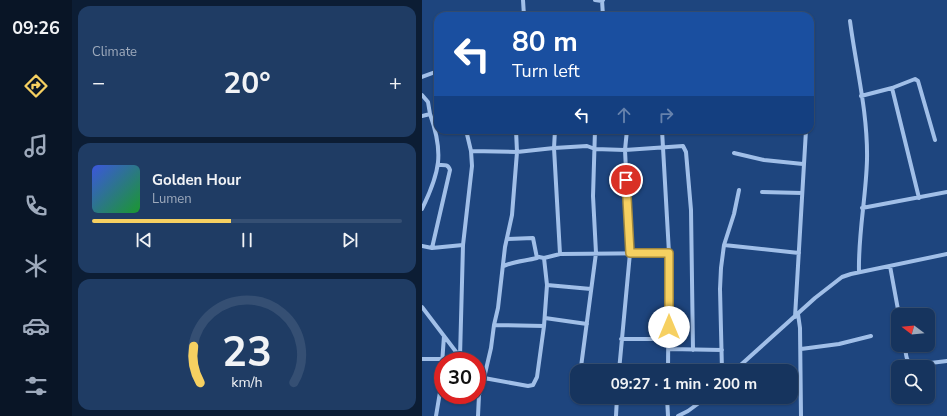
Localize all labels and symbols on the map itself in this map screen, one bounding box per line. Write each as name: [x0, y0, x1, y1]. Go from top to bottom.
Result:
pin: [609, 163, 643, 197]
position arrow: [648, 306, 690, 348]
north arrow: [891, 308, 935, 352]
speed limit sign: 30: [434, 352, 486, 404]

